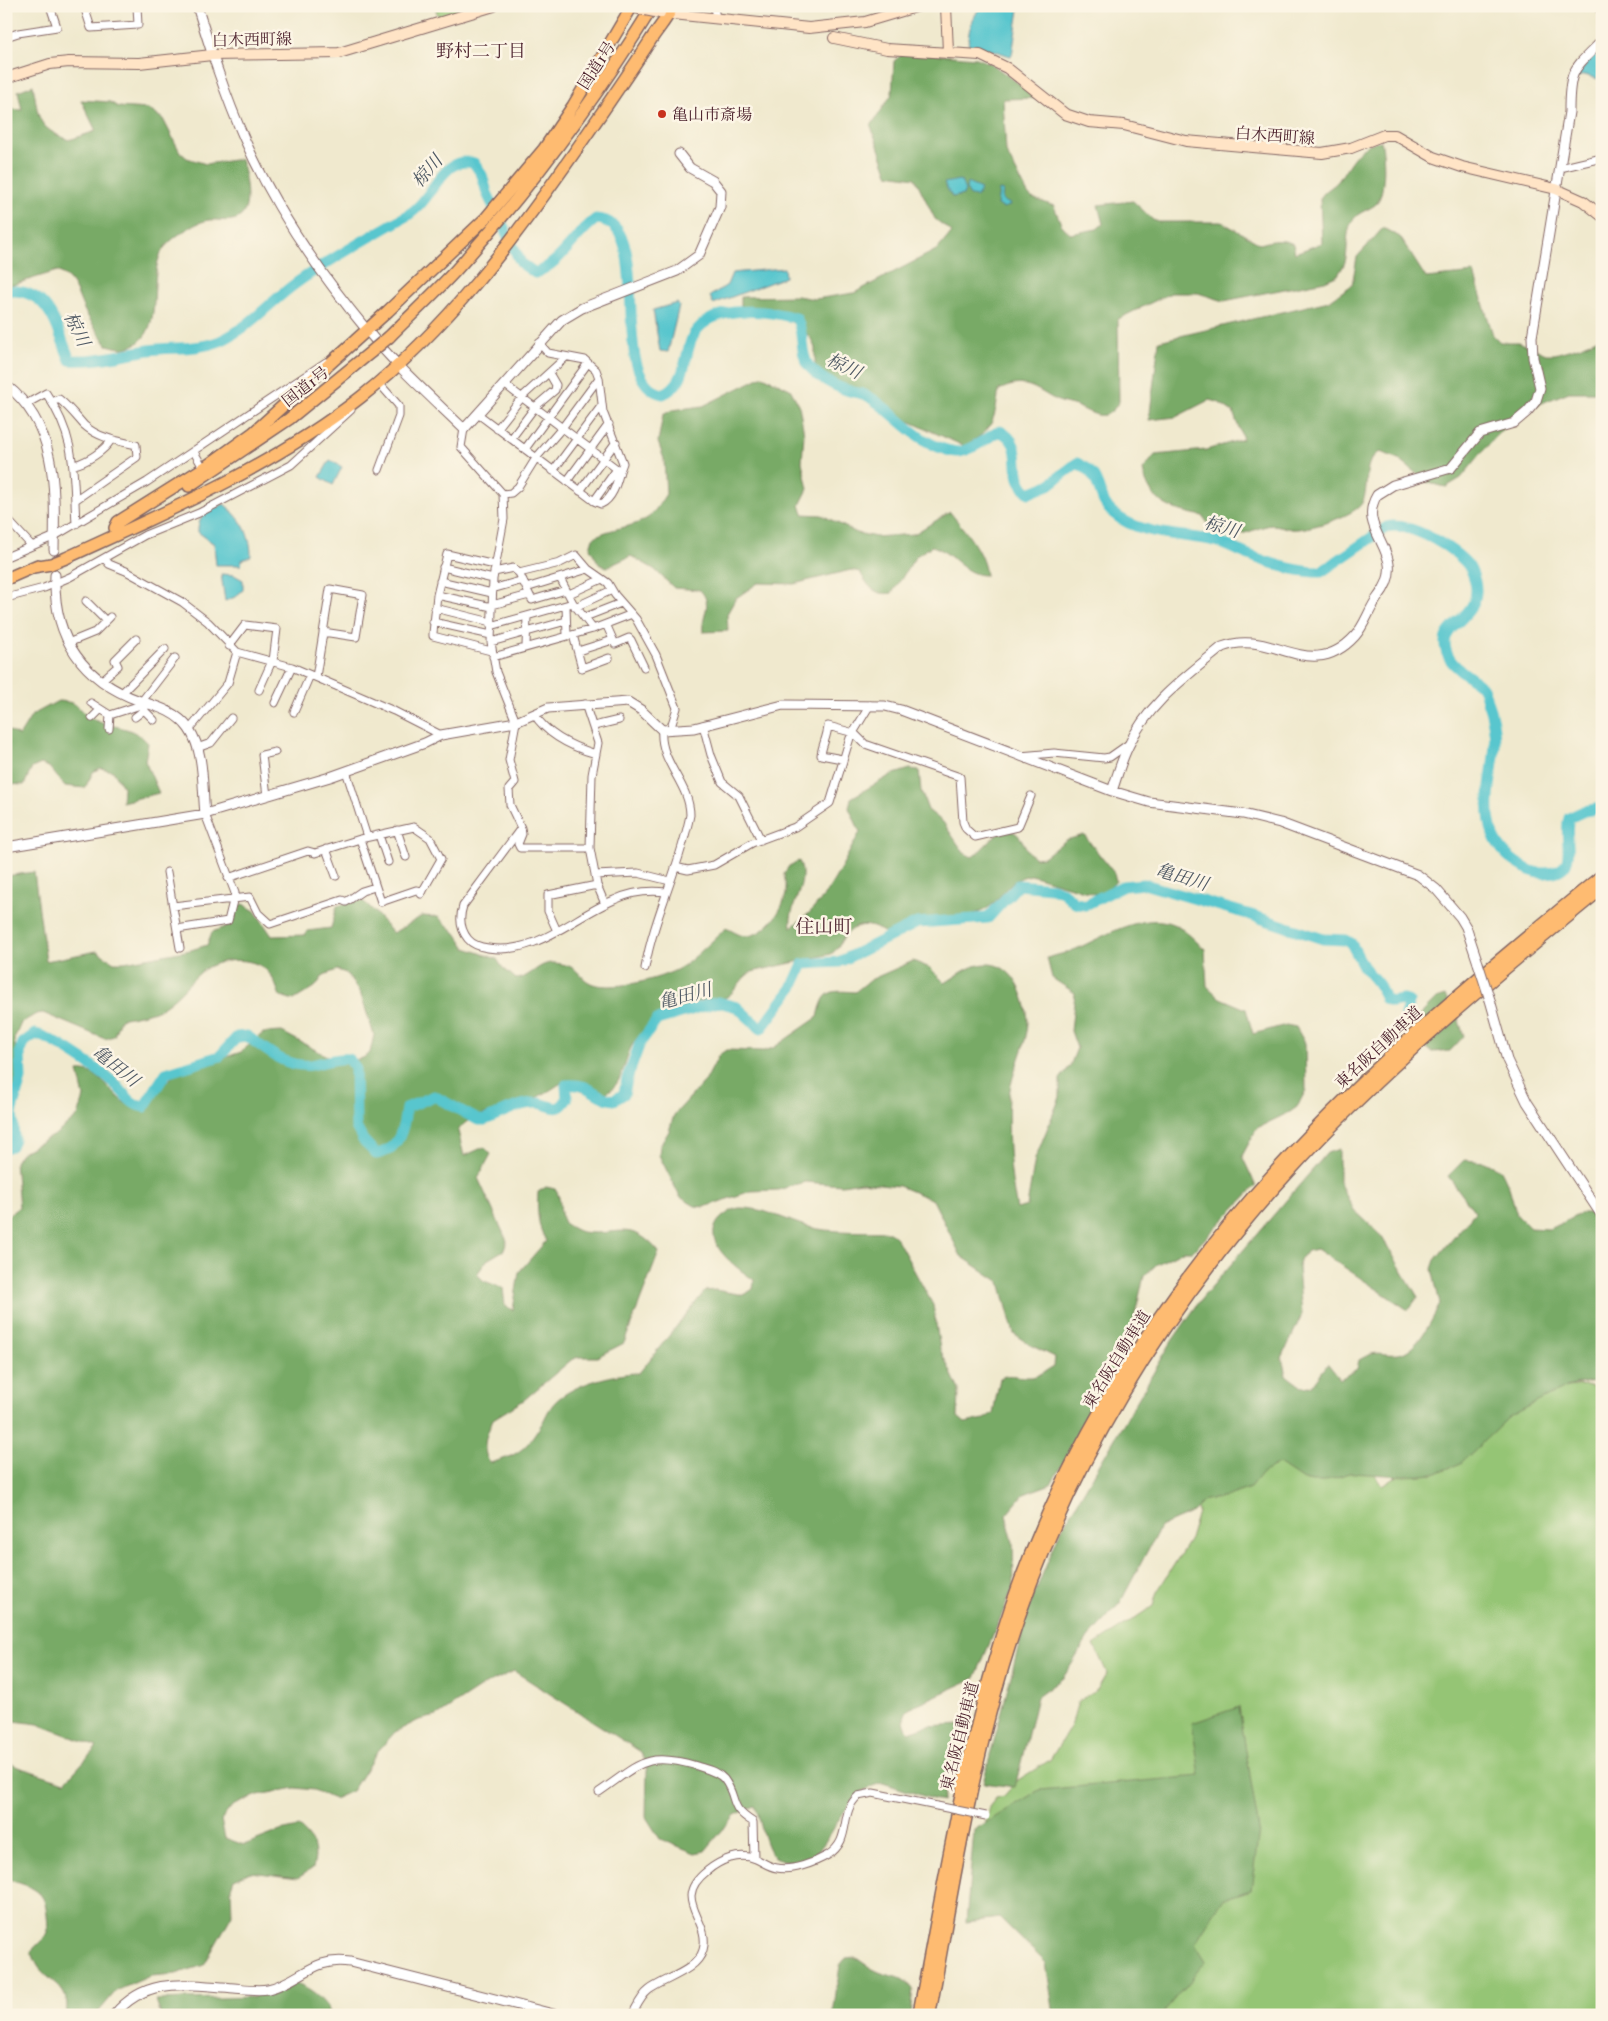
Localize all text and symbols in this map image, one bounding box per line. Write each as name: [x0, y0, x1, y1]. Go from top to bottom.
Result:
street label: 白木西町線: [212, 29, 292, 51]
street label: 国道1号: [574, 38, 620, 94]
district label: 野村二丁目: [436, 40, 526, 63]
place label: 亀山市斎場: [672, 105, 752, 125]
marker: 亀山市斎場: [656, 108, 668, 120]
street label: 白木西町線: [1234, 123, 1316, 149]
water label: 椋川: [407, 149, 449, 192]
water label: 椋川: [58, 308, 96, 352]
water label: 椋川: [823, 348, 867, 385]
street label: 国道1号: [278, 362, 333, 411]
water label: 椋川: [1201, 511, 1244, 544]
water label: 亀田川: [1153, 859, 1213, 897]
district label: 住山町: [795, 915, 853, 939]
water label: 亀田川: [656, 978, 716, 1015]
street label: 東名阪自動車道: [1331, 1002, 1426, 1093]
water label: 亀田川: [87, 1040, 145, 1094]
street label: 東名阪自動車道: [1079, 1307, 1155, 1412]
street label: 東名阪自動車道: [937, 1679, 983, 1793]

